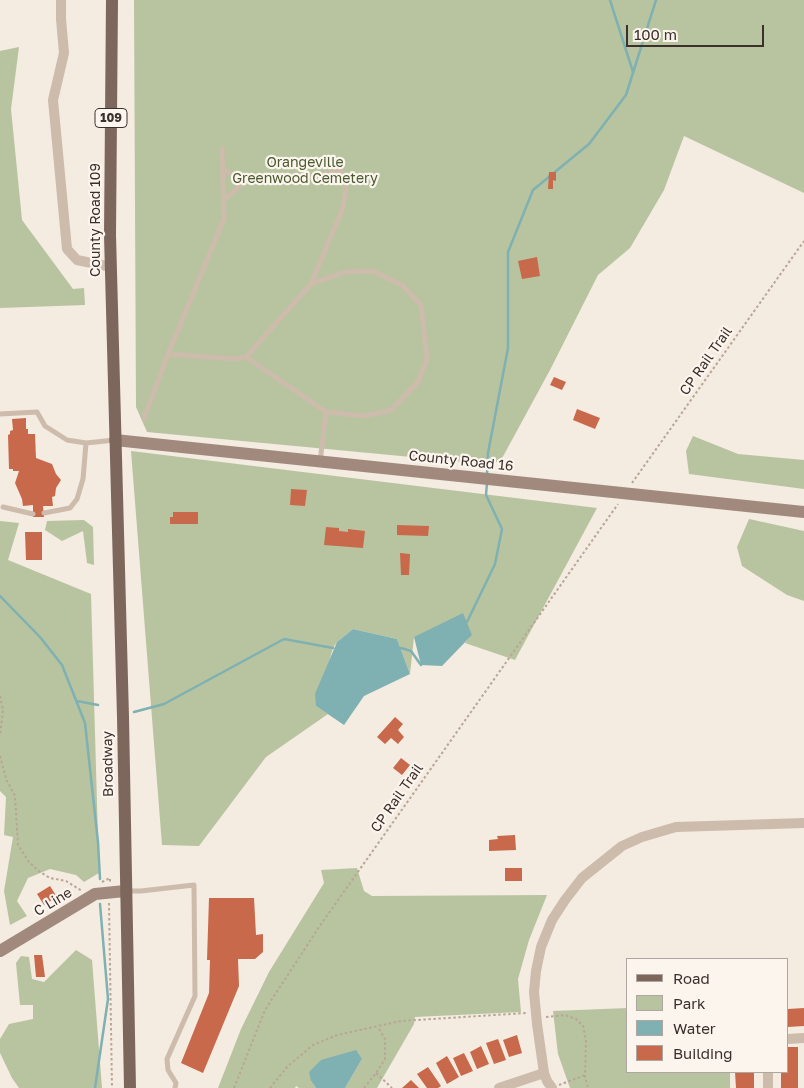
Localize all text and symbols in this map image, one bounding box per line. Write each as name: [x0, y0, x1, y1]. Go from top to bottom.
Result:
scale bar: [629, 15, 766, 47]
text: 100 m: [634, 25, 677, 43]
road number: 109: [95, 109, 127, 128]
park label: Orangeville Greenwood Cemetery: [232, 155, 378, 188]
street label: County Road 109: [88, 163, 104, 277]
street label: CP Rail Trail: [676, 323, 736, 399]
street label: County Road 16: [408, 447, 514, 475]
street label: Broadway: [99, 731, 117, 797]
street label: CP Rail Trail: [367, 760, 427, 836]
street label: C Line: [31, 884, 75, 920]
legend: [626, 958, 789, 1073]
text: Road: [673, 969, 710, 987]
text: Park: [673, 994, 705, 1012]
text: Water: [673, 1019, 716, 1037]
text: Building: [673, 1044, 733, 1062]

